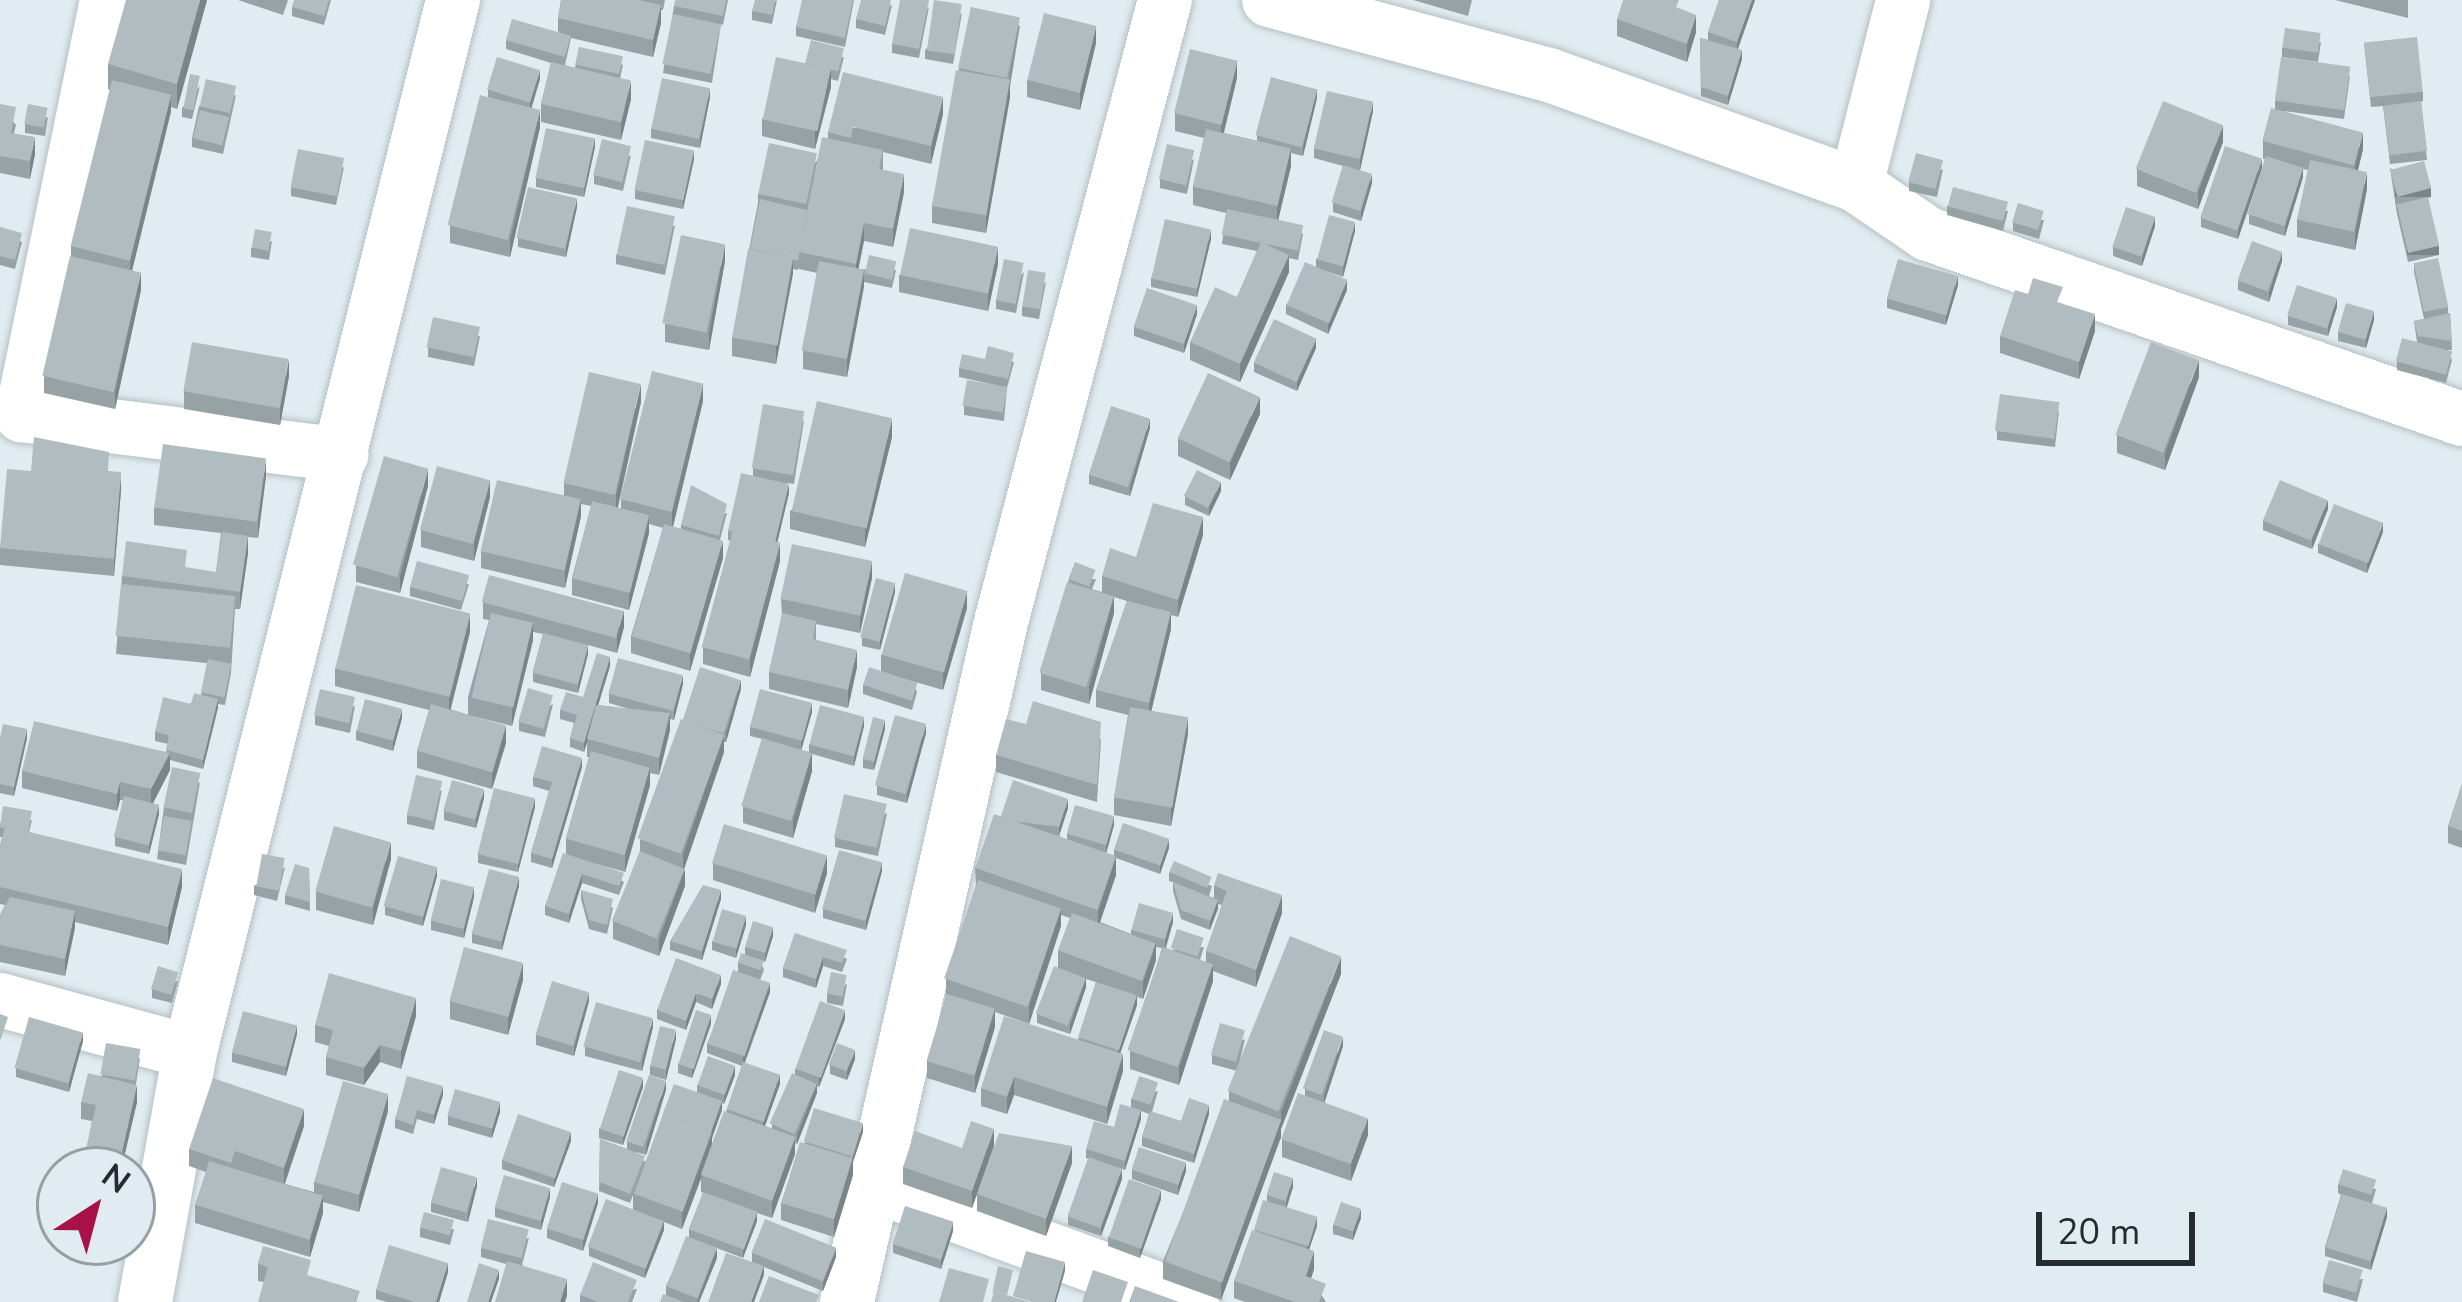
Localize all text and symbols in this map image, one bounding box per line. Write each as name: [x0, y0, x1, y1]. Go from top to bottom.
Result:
north arrow: [36, 1146, 156, 1266]
text: N: [92, 1153, 139, 1204]
scale bar: [2042, 1188, 2201, 1262]
text: 20 m: [2057, 1208, 2140, 1257]

